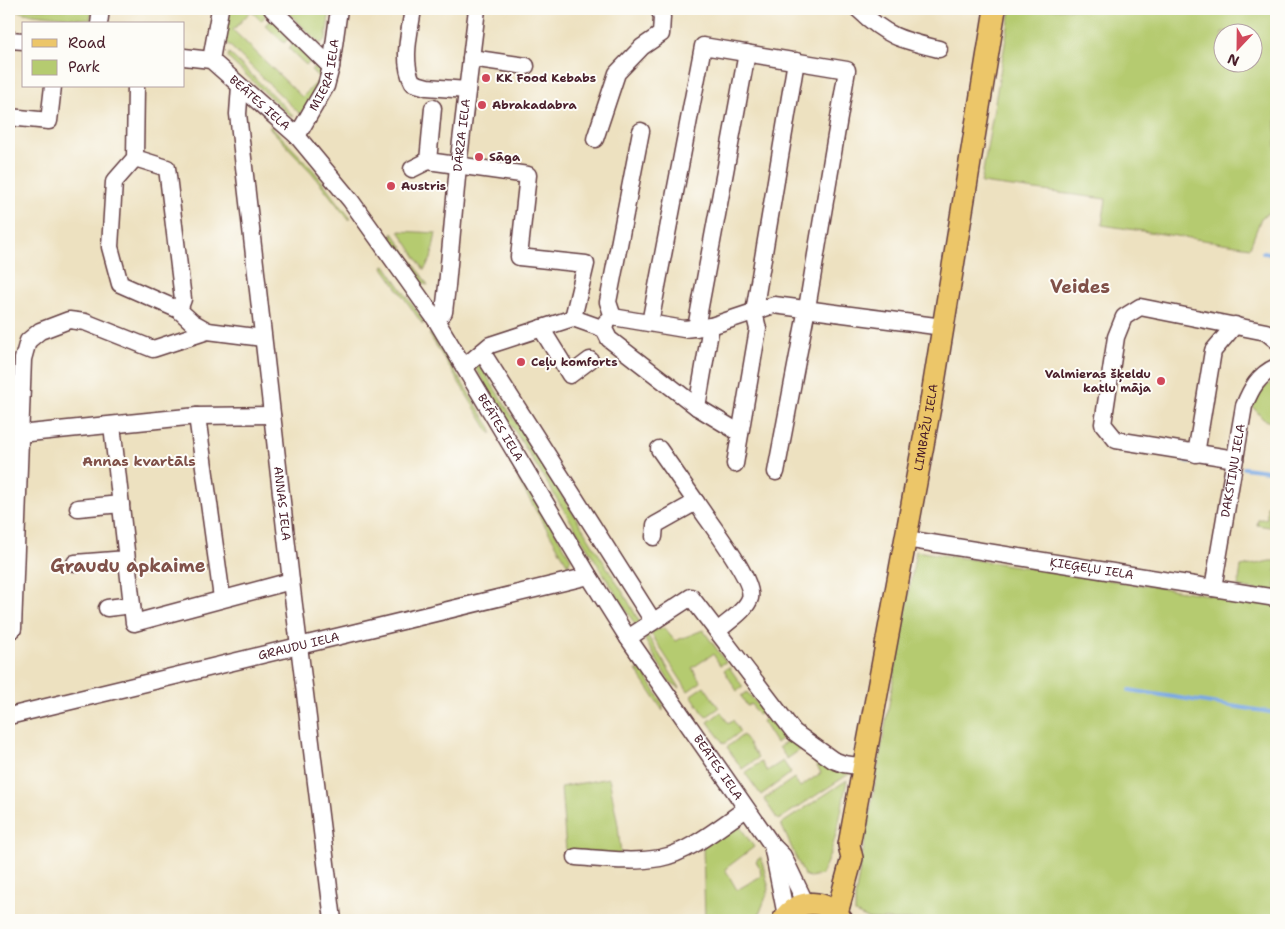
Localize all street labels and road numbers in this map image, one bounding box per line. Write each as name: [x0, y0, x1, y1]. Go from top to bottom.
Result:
street label: MIERA IELA: [305, 38, 343, 114]
street label: BEĀTES IELA: [226, 72, 294, 134]
street label: DĀRZA IELA: [450, 98, 474, 172]
street label: LIMBAŽU IELA: [910, 382, 942, 472]
street label: BEĀTES IELA: [474, 391, 527, 465]
street label: DAKSTIŅU IELA: [1217, 422, 1249, 519]
street label: ANNAS IELA: [270, 465, 294, 542]
street label: ĶIEĢEĻU IELA: [1049, 554, 1135, 583]
street label: GRAUDU IELA: [256, 628, 341, 664]
street label: BEĀTES IELA: [690, 732, 747, 804]

